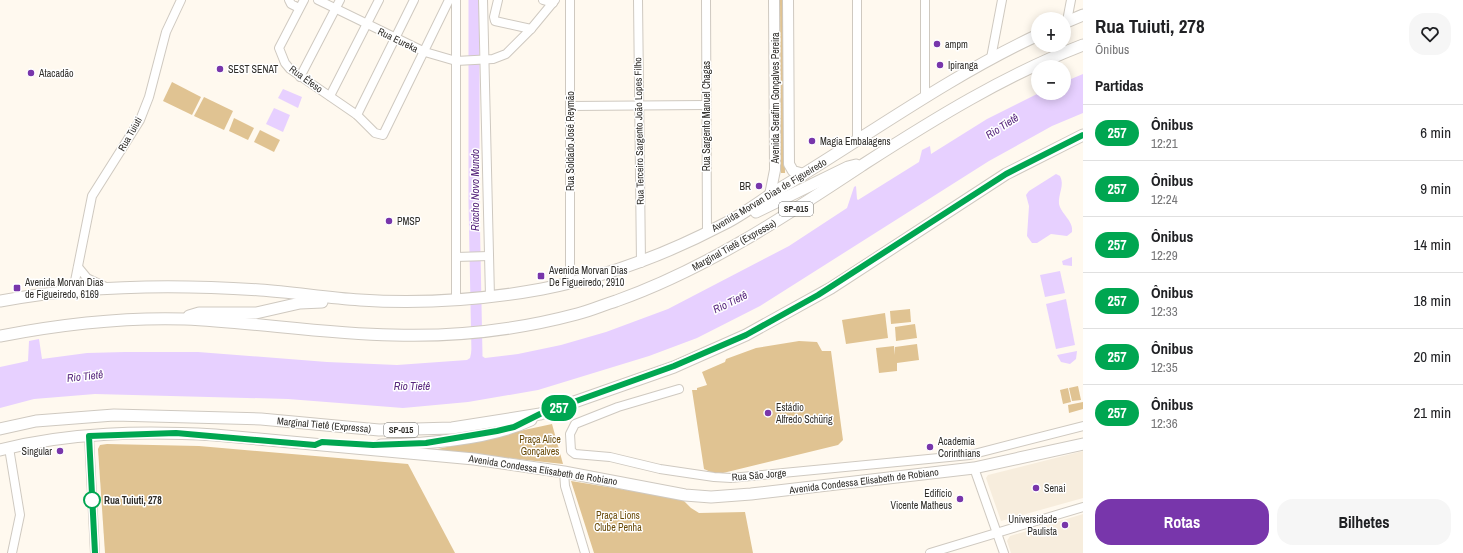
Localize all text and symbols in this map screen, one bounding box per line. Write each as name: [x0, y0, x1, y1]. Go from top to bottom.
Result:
map controls: [1031, 12, 1071, 100]
button: +: [1031, 12, 1071, 52]
text: Rua Tuiuti, 278: [1095, 13, 1205, 39]
button: heart: [1409, 13, 1451, 55]
street label: Rua Eureka: [376, 25, 421, 56]
street label: Avenida Serafim Gonçalves Pereira: [769, 32, 782, 165]
place label: ampm: [945, 38, 968, 51]
marker: ampm: [932, 39, 942, 49]
text: Ônibus: [1095, 41, 1129, 58]
street label: Rua Terceiro Sargento João Lopes Filho: [631, 57, 647, 205]
place label: Ipiranga: [948, 59, 979, 72]
marker: Ipiranga: [935, 60, 945, 70]
button: −: [1031, 60, 1071, 100]
street label: Rua Sargento Manuel Chagas: [700, 61, 713, 171]
street label: Rua Éfeso: [287, 62, 326, 96]
place label: SEST SENAT: [228, 63, 278, 76]
marker: SEST SENAT: [215, 64, 225, 74]
place label: Atacadão: [38, 67, 74, 80]
marker: Atacadão: [26, 68, 36, 78]
text: Partidas: [1095, 75, 1144, 96]
street label: Rua Soldado José Reymão: [564, 91, 577, 191]
water label: Rio Tietê: [983, 110, 1021, 142]
text: Ônibus: [1151, 114, 1193, 135]
street label: Rua Tuiuti: [115, 115, 145, 153]
text: 6 min: [1420, 122, 1451, 143]
text: 257: [1107, 124, 1127, 142]
place label: Magia Embalagens: [820, 135, 891, 148]
text: 12:21: [1151, 135, 1178, 152]
marker: Magia Embalagens: [807, 136, 817, 146]
water label: Riacho Novo Mundo: [468, 149, 482, 231]
street label: Avenida Morvan Dias de Figueiredo: [708, 155, 829, 235]
text: Ônibus: [1151, 170, 1193, 191]
text: 9 min: [1420, 178, 1451, 199]
place label: BR: [740, 180, 751, 193]
text: 257: [1107, 180, 1127, 198]
marker: BR: [754, 181, 764, 191]
text: 12:24: [1151, 191, 1178, 208]
road number: SP-015: [779, 202, 813, 216]
place label: PMSP: [397, 215, 421, 228]
marker: PMSP: [384, 216, 394, 226]
street label: Marginal Tietê (Expressa): [690, 216, 779, 274]
text: Ônibus: [1151, 226, 1193, 247]
text: 14 min: [1413, 234, 1451, 255]
text: 257: [1107, 236, 1127, 254]
text: 12:29: [1151, 247, 1178, 264]
place label: Avenida Morvan Dias De Figueiredo, 2910: [548, 264, 628, 289]
marker: Avenida Morvan Dias De Figueiredo, 2910: [536, 271, 546, 281]
place label: Avenida Morvan Dias de Figueiredo, 6169: [24, 276, 104, 301]
text: Ônibus: [1151, 282, 1193, 303]
marker: Avenida Morvan Dias de Figueiredo, 6169: [12, 283, 22, 293]
water label: Rio Tietê: [711, 288, 749, 316]
text: 18 min: [1413, 290, 1451, 311]
text: 257: [1107, 292, 1127, 310]
text: 12:33: [1151, 303, 1178, 320]
text: Ônibus: [1151, 338, 1193, 359]
text: 20 min: [1413, 346, 1451, 367]
text: 257: [1107, 348, 1127, 366]
text: 12:35: [1151, 359, 1178, 376]
water label: Rio Tietê: [66, 367, 104, 385]
water label: Rio Tietê: [394, 379, 430, 393]
text: Ônibus: [1151, 394, 1193, 415]
line badge: 257: [536, 395, 582, 421]
text: 257: [549, 399, 569, 417]
place label: Estádio Alfredo Schürig: [775, 401, 833, 426]
text: 21 min: [1413, 402, 1451, 423]
text: 257: [1107, 404, 1127, 422]
marker: Estádio Alfredo Schürig: [763, 408, 773, 418]
street label: Marginal Tietê (Expressa): [276, 414, 372, 436]
text: 12:36: [1151, 415, 1178, 432]
road number: SP-015: [384, 423, 418, 437]
park label: Praça Alice Gonçalves: [519, 433, 561, 458]
place label: Academia Corinthians: [937, 435, 980, 460]
marker: Academia Corinthians: [925, 442, 935, 452]
place label: Singular: [21, 445, 52, 458]
marker: Singular: [55, 446, 65, 456]
street label: Avenida Condessa Elisabeth de Robiano: [467, 452, 619, 488]
street label: Avenida Condessa Elisabeth de Robiano: [788, 465, 940, 497]
street label: Rua São Jorge: [731, 466, 787, 484]
place label: Senai: [1044, 482, 1065, 495]
marker: Senai: [1031, 483, 1041, 493]
place label: Edifício Vicente Matheus: [891, 487, 952, 512]
marker: Rua Tuiuti, 278: [83, 491, 101, 509]
place label: Rua Tuiuti, 278: [104, 494, 162, 507]
marker: Edifício Vicente Matheus: [955, 494, 965, 504]
button: Rotas: [1095, 499, 1269, 545]
button: Bilhetes: [1277, 499, 1451, 545]
park label: Praça Lions Clube Penha: [594, 509, 642, 534]
place label: Universidade Paulista: [1008, 513, 1057, 538]
marker: Universidade Paulista: [1060, 520, 1070, 530]

